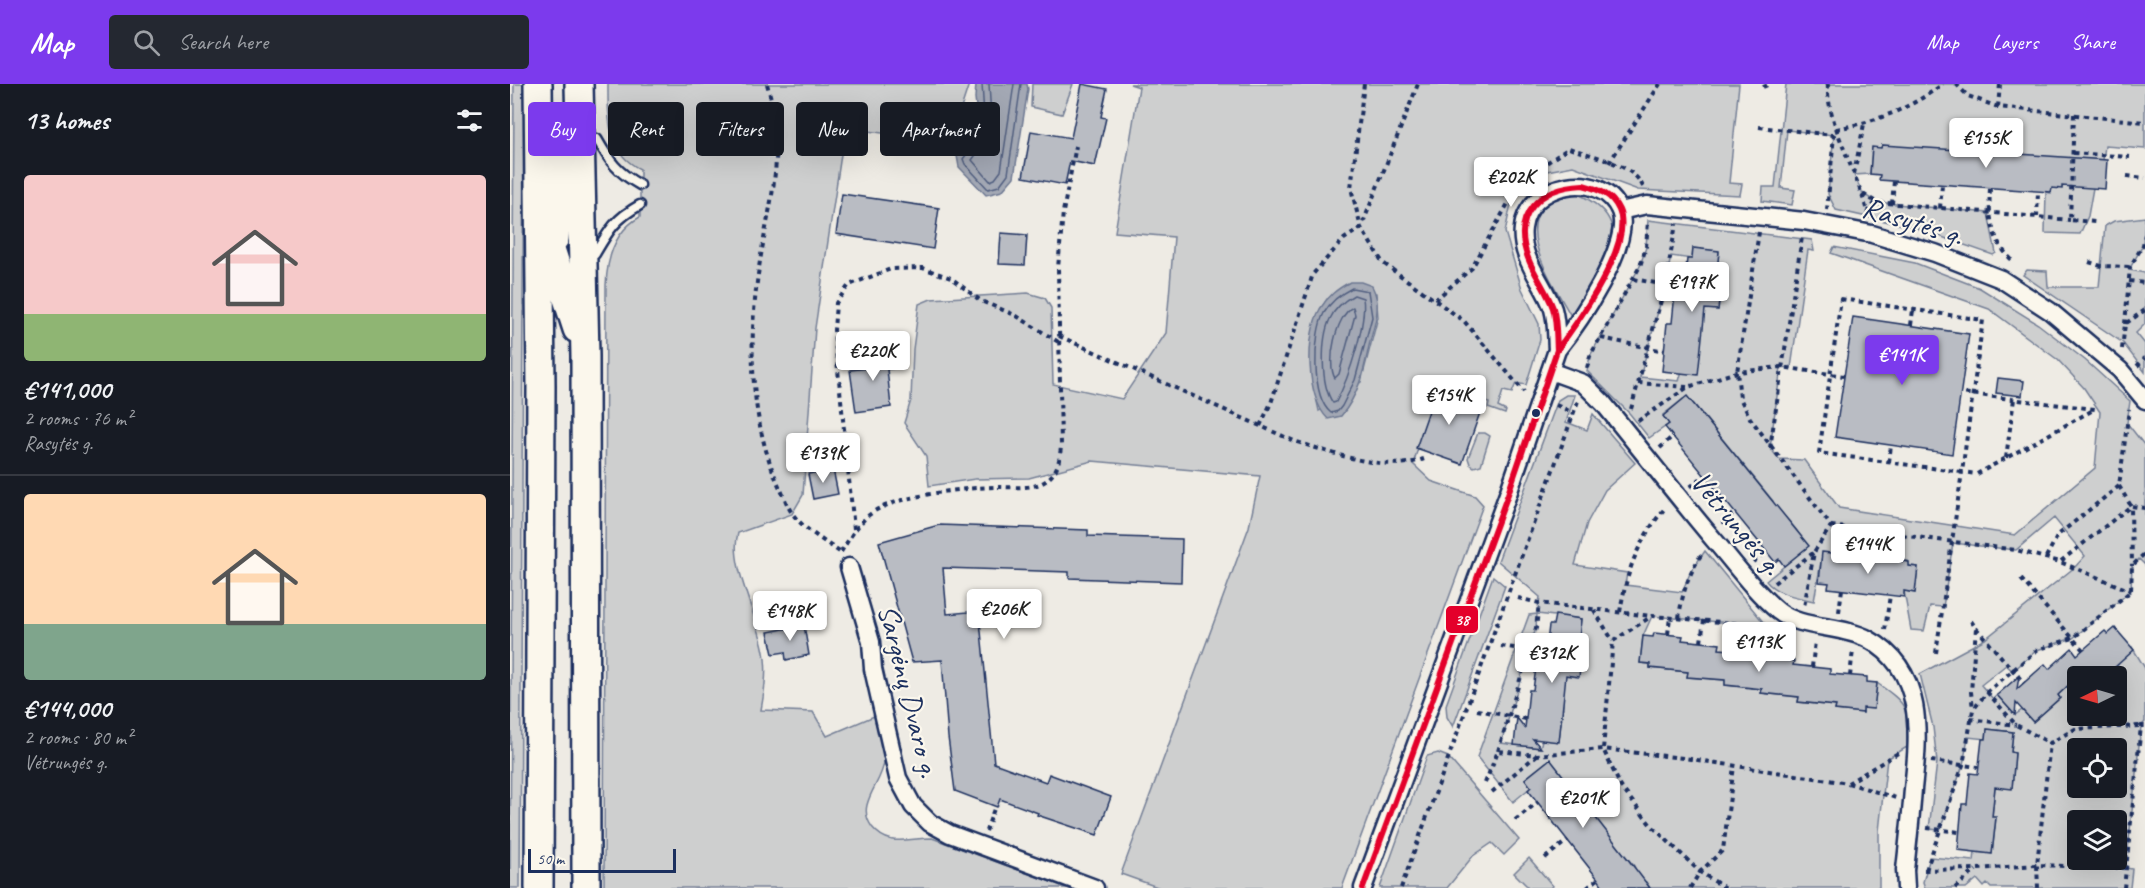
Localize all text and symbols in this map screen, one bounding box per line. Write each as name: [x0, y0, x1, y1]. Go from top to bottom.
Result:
search box: [109, 15, 529, 69]
text: Map: [30, 25, 73, 60]
icon: search: [130, 26, 163, 59]
text: Search here: [178, 28, 268, 56]
text: Map: [1926, 29, 1959, 55]
text: Layers: [1992, 29, 2038, 55]
text: Share: [2071, 29, 2115, 55]
chip: Buy: [528, 102, 596, 156]
chip: Rent: [608, 102, 684, 156]
chip: Filters: [696, 102, 784, 156]
chip: New: [796, 102, 868, 156]
chip: Apartment: [880, 102, 1000, 156]
text: 13 homes: [24, 104, 109, 137]
icon: filters: [453, 104, 486, 137]
pin: €155K: [1944, 118, 2028, 169]
text: €155K: [1963, 125, 2009, 150]
pin: €202K: [1469, 157, 1553, 208]
text: €202K: [1488, 164, 1534, 189]
street label: Rasytės g.: [1858, 188, 1968, 254]
icon: home: [201, 214, 309, 322]
pin: €197K: [1650, 262, 1734, 313]
text: €197K: [1669, 269, 1715, 294]
pin: €220K: [831, 331, 915, 382]
pin: €141K: [1860, 335, 1944, 386]
text: €220K: [850, 338, 896, 363]
text: €141K: [1879, 342, 1925, 367]
text: €141,000: [24, 373, 111, 406]
pin: €154K: [1407, 375, 1491, 426]
text: €154K: [1426, 382, 1472, 407]
text: 2 rooms · 76 m²: [24, 406, 132, 431]
unlabelled marker: [1530, 407, 1542, 419]
text: Rasytės g.: [24, 431, 93, 456]
pin: €139K: [781, 433, 865, 484]
text: €139K: [800, 440, 846, 465]
street label: Vėtrungės g.: [1683, 463, 1792, 583]
pin: €144K: [1826, 524, 1910, 575]
text: €144K: [1845, 531, 1891, 556]
icon: home: [201, 533, 309, 641]
pin: €206K: [962, 589, 1046, 640]
pin: €148K: [748, 591, 832, 642]
text: €206K: [981, 596, 1027, 621]
text: €148K: [767, 598, 813, 623]
street label: Sargėnų Dvaro g.: [869, 601, 949, 781]
line badge: 38: [1445, 605, 1479, 634]
text: 38: [1455, 610, 1471, 630]
pin: €113K: [1717, 622, 1801, 673]
text: €113K: [1736, 629, 1782, 654]
pin: €312K: [1510, 633, 1594, 684]
text: €312K: [1529, 640, 1575, 665]
north arrow: [2067, 666, 2127, 726]
map controls: [2067, 666, 2127, 870]
text: €144,000: [24, 692, 111, 725]
text: 2 rooms · 80 m²: [24, 725, 132, 750]
button: locate: [2067, 738, 2127, 798]
text: Vėtrungės g.: [24, 750, 107, 775]
pin: €201K: [1541, 778, 1625, 829]
text: €201K: [1560, 785, 1606, 810]
button: layers: [2067, 810, 2127, 870]
scale bar: [528, 846, 676, 874]
text: 50 m: [537, 849, 564, 869]

